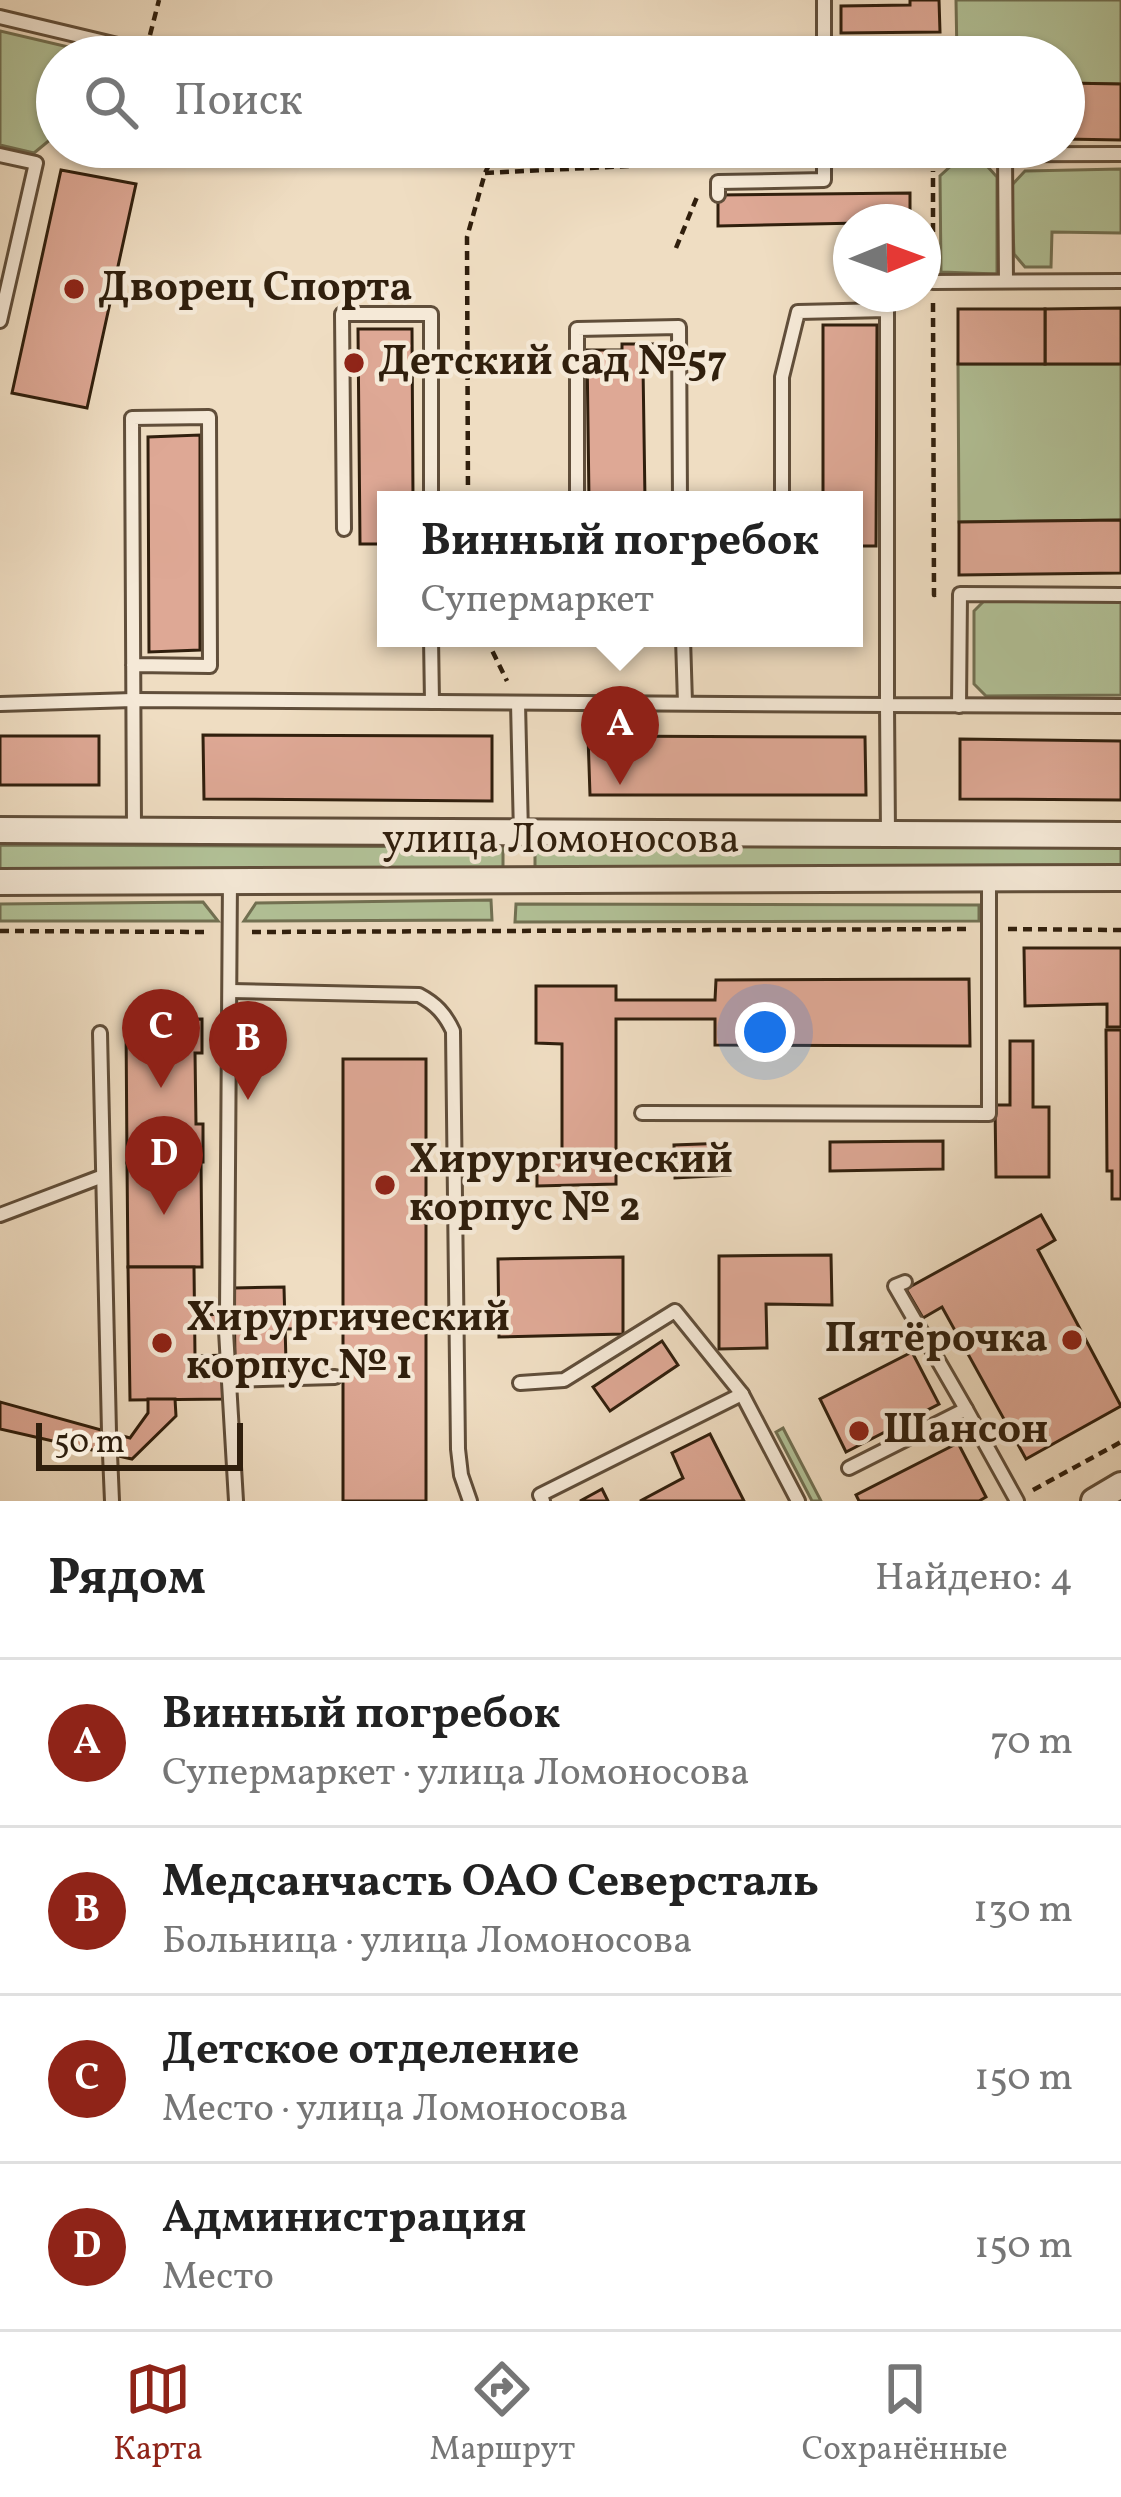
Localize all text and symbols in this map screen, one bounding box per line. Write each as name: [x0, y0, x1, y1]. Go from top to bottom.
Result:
search box: [36, 36, 1085, 168]
icon: search: [78, 69, 144, 135]
text: Поиск: [174, 71, 303, 134]
north arrow: [833, 204, 941, 312]
place label: Дворец Спорта: [98, 260, 412, 319]
marker: Дворец Спорта: [61, 276, 87, 302]
place label: Детский сад №57: [378, 334, 727, 393]
marker: Детский сад №57: [341, 350, 367, 376]
popup: [377, 491, 863, 647]
text: Винный погребок: [421, 511, 819, 574]
text: Супермаркет: [421, 574, 654, 628]
pin: A: [581, 686, 659, 785]
street label: улица Ломоносова: [382, 812, 740, 871]
pin: C: [122, 989, 200, 1088]
pin: B: [209, 1001, 287, 1100]
your location: [735, 1002, 795, 1062]
pin: D: [125, 1116, 203, 1215]
place label: Хирургический корпус № 2: [409, 1132, 733, 1239]
marker: Хирургический корпус № 2: [372, 1172, 398, 1198]
place label: Хирургический корпус № 1: [186, 1290, 510, 1397]
place label: Пятёрочка: [824, 1311, 1048, 1370]
marker: Пятёрочка: [1059, 1327, 1085, 1353]
marker: Хирургический корпус № 1: [149, 1330, 175, 1356]
place label: Шансон: [883, 1402, 1048, 1461]
scale bar: [36, 1417, 243, 1470]
marker: Шансон: [846, 1418, 872, 1444]
text: 50 m: [54, 1421, 125, 1467]
text: Рядом: [48, 1544, 206, 1615]
text: Найдено: 4: [875, 1552, 1073, 1606]
text: Винный погребок: [162, 1684, 561, 1747]
text: A: [73, 1716, 101, 1770]
text: 70 m: [990, 1716, 1073, 1770]
text: Супермаркет · улица Ломоносова: [162, 1747, 750, 1801]
text: Медсанчасть ОАО Северсталь: [162, 1852, 819, 1915]
text: B: [74, 1884, 100, 1938]
text: 130 m: [973, 1884, 1073, 1938]
text: Больница · улица Ломоносова: [162, 1915, 692, 1969]
text: Детское отделение: [162, 2020, 580, 2083]
text: C: [74, 2052, 100, 2106]
text: 150 m: [974, 2052, 1073, 2106]
text: Место · улица Ломоносова: [162, 2083, 628, 2137]
text: Администрация: [162, 2188, 527, 2251]
text: D: [73, 2220, 101, 2274]
text: 150 m: [974, 2220, 1073, 2274]
text: Место: [162, 2251, 274, 2305]
tab: Карта: [113, 2356, 203, 2474]
tab: Маршрут: [430, 2356, 575, 2474]
tab: Сохранённые: [802, 2356, 1008, 2474]

